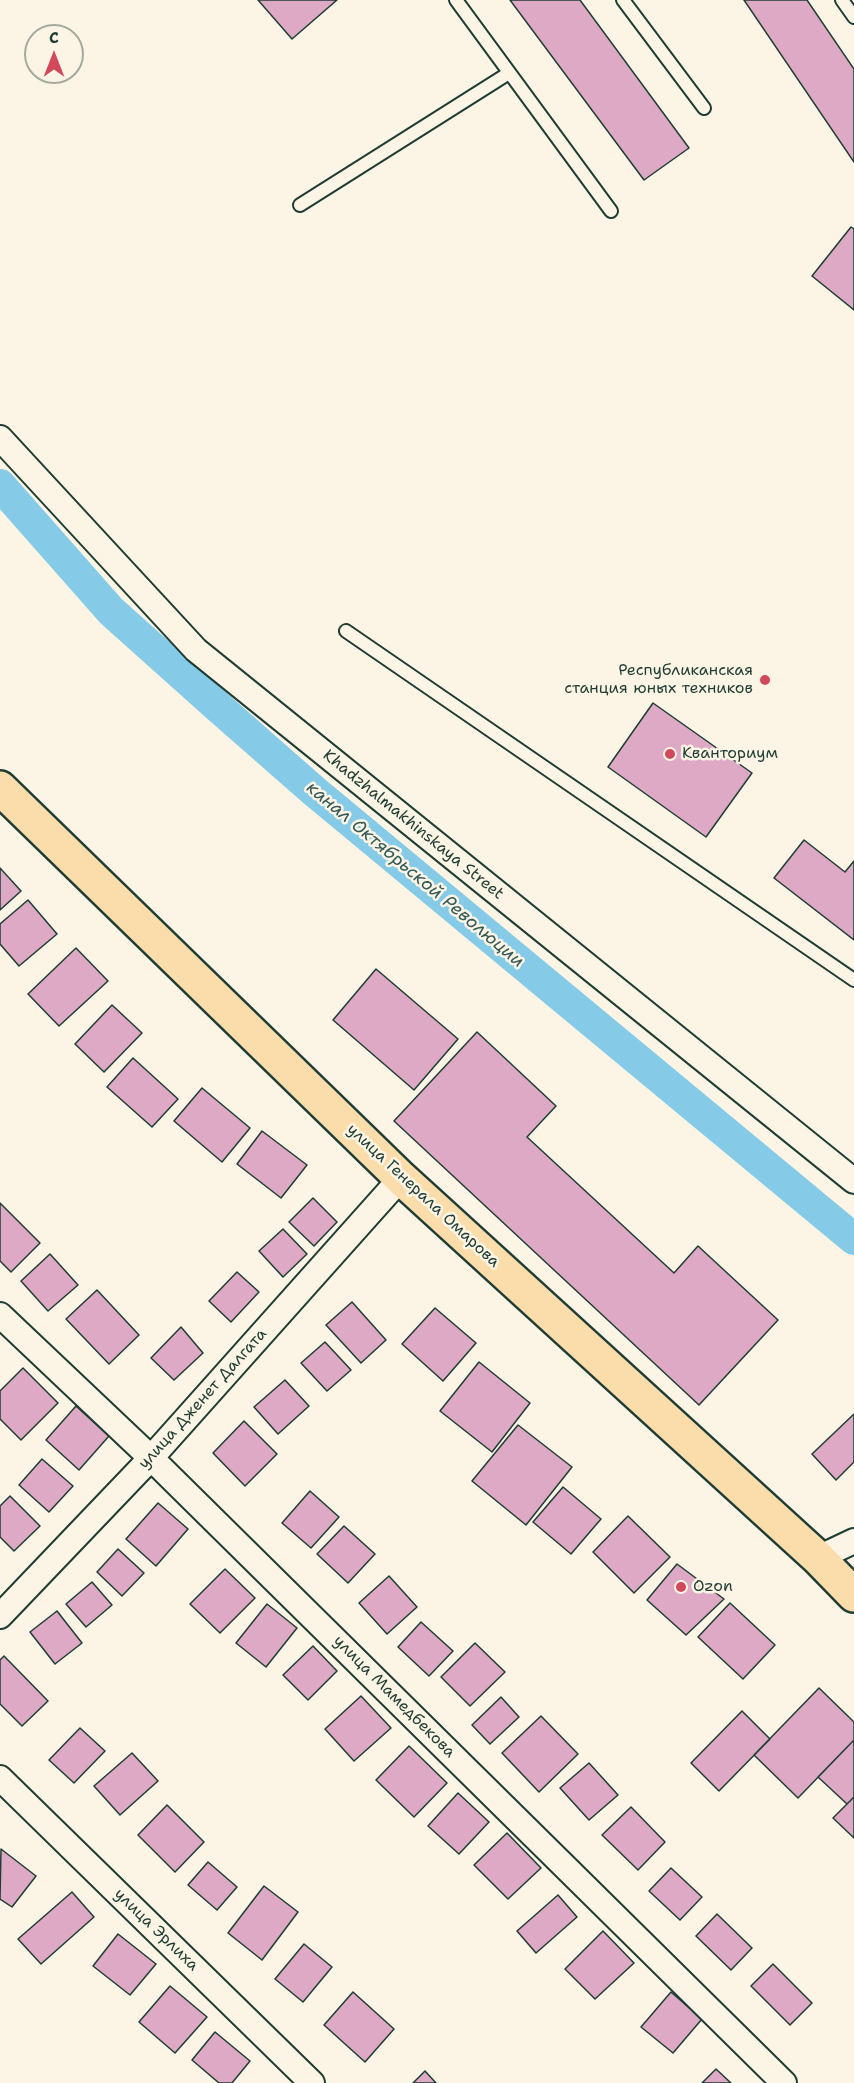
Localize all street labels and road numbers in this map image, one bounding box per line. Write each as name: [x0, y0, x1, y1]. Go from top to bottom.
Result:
street label: Khadzhalmakhinskaya Street: [319, 746, 507, 904]
street label: улица Генерала Омарова: [343, 1120, 503, 1272]
street label: улица Дженет Далгата: [135, 1325, 271, 1473]
street label: улица Мамедбекова: [329, 1632, 459, 1762]
street label: улица Эрлиха: [110, 1885, 202, 1975]

